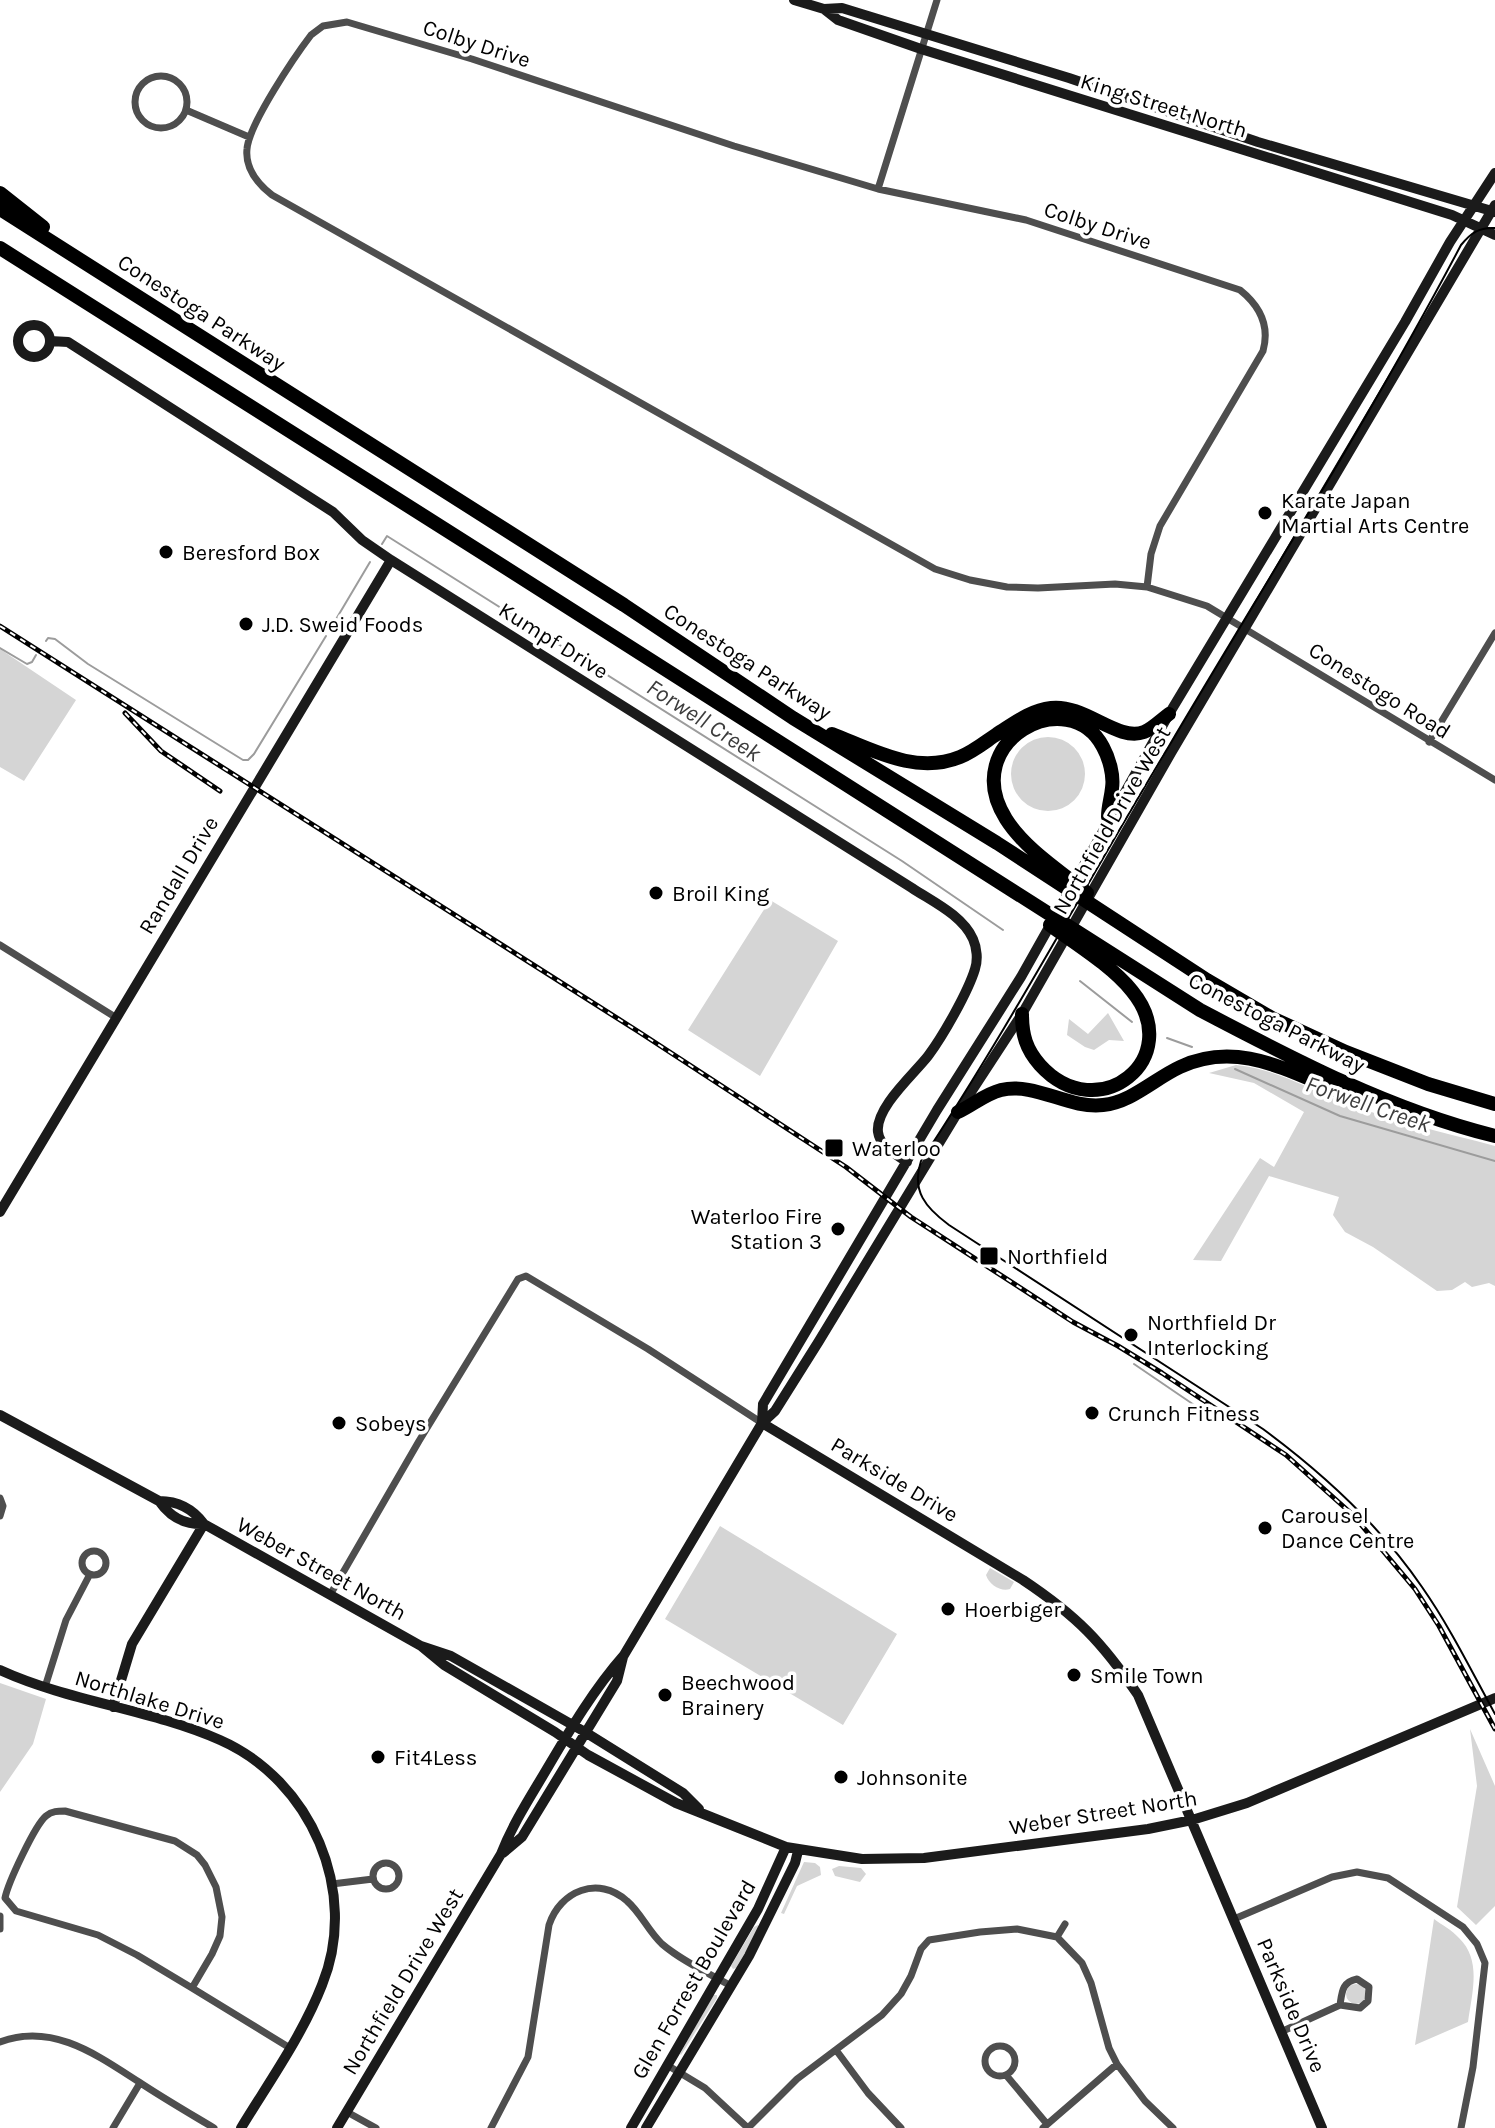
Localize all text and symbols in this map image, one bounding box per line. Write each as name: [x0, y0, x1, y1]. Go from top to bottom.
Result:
street label: Colby Drive: [420, 14, 534, 74]
street label: King Street North: [1077, 68, 1250, 144]
street label: Colby Drive: [1041, 196, 1155, 256]
street label: Conestoga Parkway: [113, 249, 290, 377]
place label: Karate Japan Martial Arts Centre: [1281, 488, 1469, 539]
marker: Karate Japan Martial Arts Centre: [1256, 504, 1274, 522]
place label: Beresford Box: [182, 540, 320, 566]
marker: Beresford Box: [157, 543, 175, 561]
street label: Kumpf Drive: [494, 597, 613, 685]
street label: Conestoga Parkway: [659, 598, 836, 726]
place label: J.D. Sweid Foods: [262, 612, 423, 638]
marker: J.D. Sweid Foods: [237, 615, 255, 633]
street label: Conestogo Road: [1304, 637, 1455, 745]
water label: Forwell Creek: [642, 673, 767, 768]
street label: Northfield Drive West: [1047, 722, 1176, 919]
street label: Randall Drive: [133, 812, 224, 939]
place label: Broil King: [672, 881, 770, 907]
marker: Broil King: [647, 884, 665, 902]
street label: Conestoga Parkway: [1184, 967, 1369, 1079]
water label: Forwell Creek: [1302, 1069, 1435, 1139]
place label: Waterloo: [852, 1136, 941, 1162]
marker: Waterloo: [823, 1137, 845, 1159]
place label: Waterloo Fire Station 3: [691, 1204, 822, 1255]
marker: Waterloo Fire Station 3: [829, 1220, 847, 1238]
place label: Northfield: [1007, 1244, 1108, 1270]
marker: Northfield: [978, 1245, 1000, 1267]
place label: Northfield Dr Interlocking: [1147, 1310, 1276, 1361]
marker: Northfield Dr Interlocking: [1122, 1326, 1140, 1344]
place label: Crunch Fitness: [1108, 1401, 1260, 1427]
marker: Crunch Fitness: [1083, 1404, 1101, 1422]
place label: Sobeys: [355, 1411, 426, 1437]
marker: Sobeys: [330, 1414, 348, 1432]
street label: Parkside Drive: [826, 1432, 963, 1528]
place label: Carousel Dance Centre: [1281, 1503, 1414, 1554]
street label: Weber Street North: [232, 1511, 411, 1626]
marker: Carousel Dance Centre: [1256, 1519, 1274, 1537]
place label: Hoerbiger: [964, 1597, 1061, 1623]
marker: Hoerbiger: [939, 1600, 957, 1618]
place label: Smile Town: [1090, 1663, 1204, 1689]
street label: Northlake Drive: [72, 1665, 228, 1735]
marker: Smile Town: [1065, 1666, 1083, 1684]
place label: Beechwood Brainery: [681, 1670, 795, 1721]
marker: Beechwood Brainery: [656, 1686, 674, 1704]
place label: Fit4Less: [394, 1745, 477, 1771]
marker: Fit4Less: [369, 1748, 387, 1766]
place label: Johnsonite: [857, 1765, 967, 1791]
marker: Johnsonite: [832, 1768, 850, 1786]
street label: Weber Street North: [1007, 1785, 1199, 1841]
street label: Glen Forrest Boulevard: [626, 1875, 762, 2084]
street label: Northfield Drive West: [337, 1883, 469, 2080]
street label: Parkside Drive: [1251, 1934, 1331, 2077]

